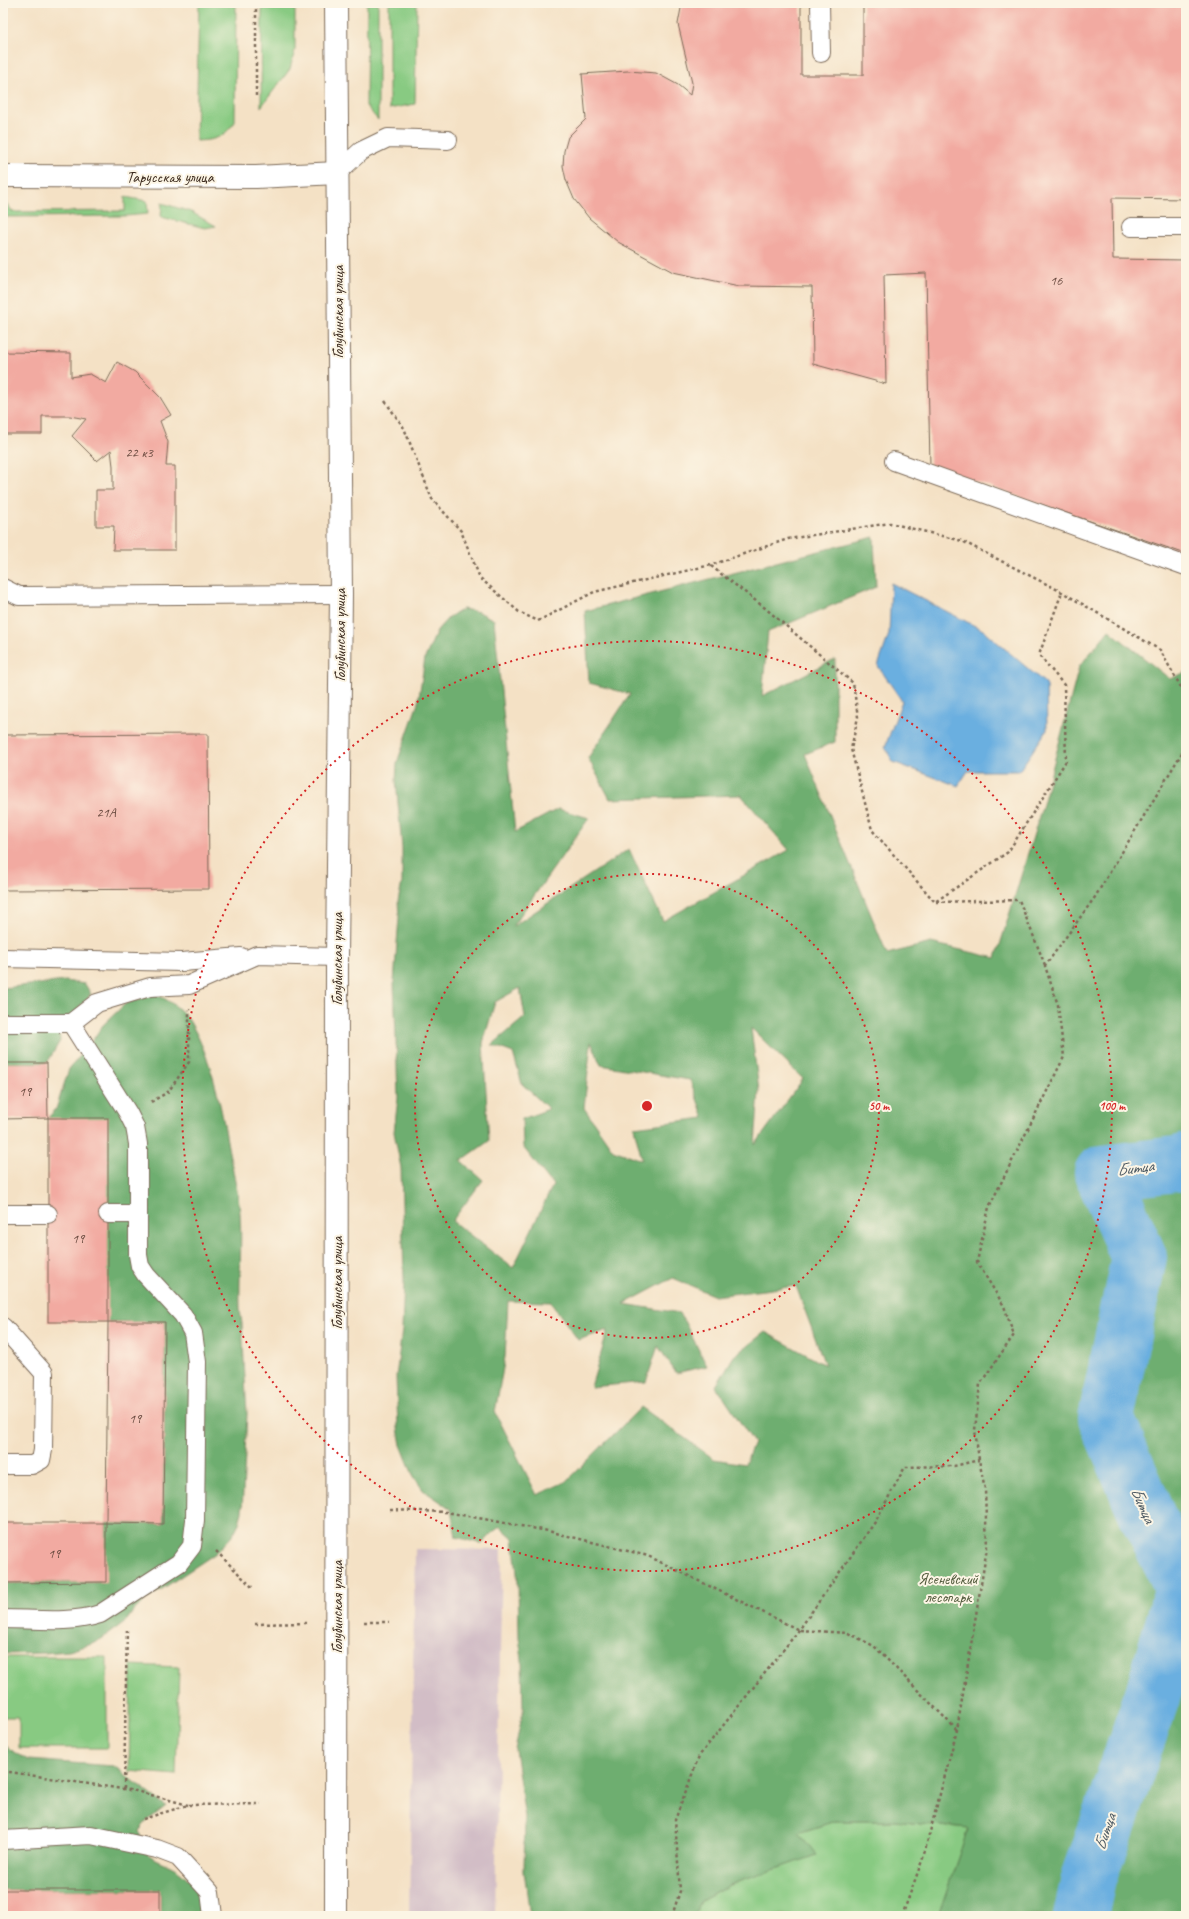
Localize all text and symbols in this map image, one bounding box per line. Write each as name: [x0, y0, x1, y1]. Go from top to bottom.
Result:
street label: Тарусская улица: [126, 167, 215, 187]
street label: Голубинская улица: [328, 264, 348, 359]
house number: 16: [1050, 272, 1063, 289]
house number: 22 к3: [125, 444, 154, 461]
street label: Голубинская улица: [330, 587, 350, 682]
house number: 21А: [96, 804, 117, 821]
street label: Голубинская улица: [327, 911, 347, 1006]
house number: 19: [19, 1083, 33, 1100]
text: 50 m: [869, 1098, 890, 1114]
text: 100 m: [1099, 1098, 1126, 1114]
centre of rings: [640, 1099, 654, 1113]
water label: Битца: [1115, 1155, 1157, 1181]
house number: 19: [72, 1230, 86, 1247]
street label: Голубинская улица: [327, 1235, 347, 1330]
house number: 19: [129, 1410, 143, 1427]
water label: Битца: [1126, 1484, 1161, 1528]
house number: 19: [48, 1545, 62, 1562]
street label: Голубинская улица: [327, 1559, 347, 1654]
park label: Ясеневский лесопарк: [918, 1569, 979, 1607]
water label: Битца: [1089, 1809, 1122, 1853]

